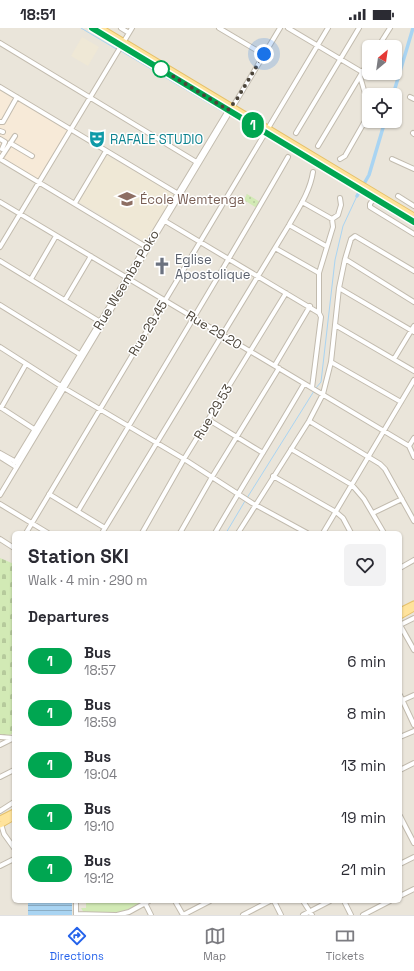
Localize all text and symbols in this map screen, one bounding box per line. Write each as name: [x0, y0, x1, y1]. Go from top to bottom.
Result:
text: 18:51: [20, 5, 56, 24]
north arrow: [362, 40, 402, 80]
map controls: [362, 40, 402, 128]
your location: [254, 44, 274, 64]
unlabelled marker: [152, 60, 170, 78]
button: locate: [362, 88, 402, 128]
line badge: 1: [240, 112, 266, 138]
text: 1: [250, 116, 256, 134]
theatre icon: RAFALE STUDIO: [87, 129, 107, 149]
place label: RAFALE STUDIO: [110, 131, 203, 148]
school or university icon: École Wemtenga: [117, 189, 137, 209]
place label: École Wemtenga: [140, 191, 245, 208]
street label: Rue Weemba Poko: [89, 227, 163, 333]
place label: Eglise Apostolique: [175, 251, 250, 283]
church icon: Eglise Apostolique: [152, 256, 172, 276]
street label: Rue 29.45: [125, 297, 171, 359]
street label: Rue 29.20: [183, 307, 245, 353]
street label: Rue 29.53: [190, 381, 236, 443]
text: Station SKI: [28, 544, 129, 569]
button: heart: [344, 544, 386, 586]
text: Walk · 4 min · 290 m: [28, 572, 148, 589]
text: Departures: [28, 607, 109, 626]
text: Bus: [84, 643, 111, 662]
text: 1: [47, 652, 53, 670]
text: 6 min: [347, 652, 386, 671]
text: 18:57: [84, 662, 116, 679]
text: Bus: [84, 695, 111, 714]
text: 1: [47, 704, 53, 722]
text: 8 min: [347, 704, 386, 723]
text: 18:59: [84, 714, 117, 731]
text: Bus: [84, 747, 111, 766]
text: 1: [47, 756, 53, 774]
text: 13 min: [341, 756, 386, 775]
text: 19:04: [84, 766, 117, 783]
text: Bus: [84, 799, 111, 818]
text: 1: [47, 808, 53, 826]
text: 19 min: [341, 808, 386, 827]
text: 19:10: [84, 818, 114, 835]
text: Bus: [84, 851, 111, 870]
text: 1: [47, 860, 53, 878]
text: 21 min: [341, 860, 386, 879]
text: 19:12: [84, 870, 114, 887]
tab: Directions: [50, 925, 104, 963]
tab: Map: [203, 925, 226, 963]
tab: Tickets: [326, 925, 364, 963]

